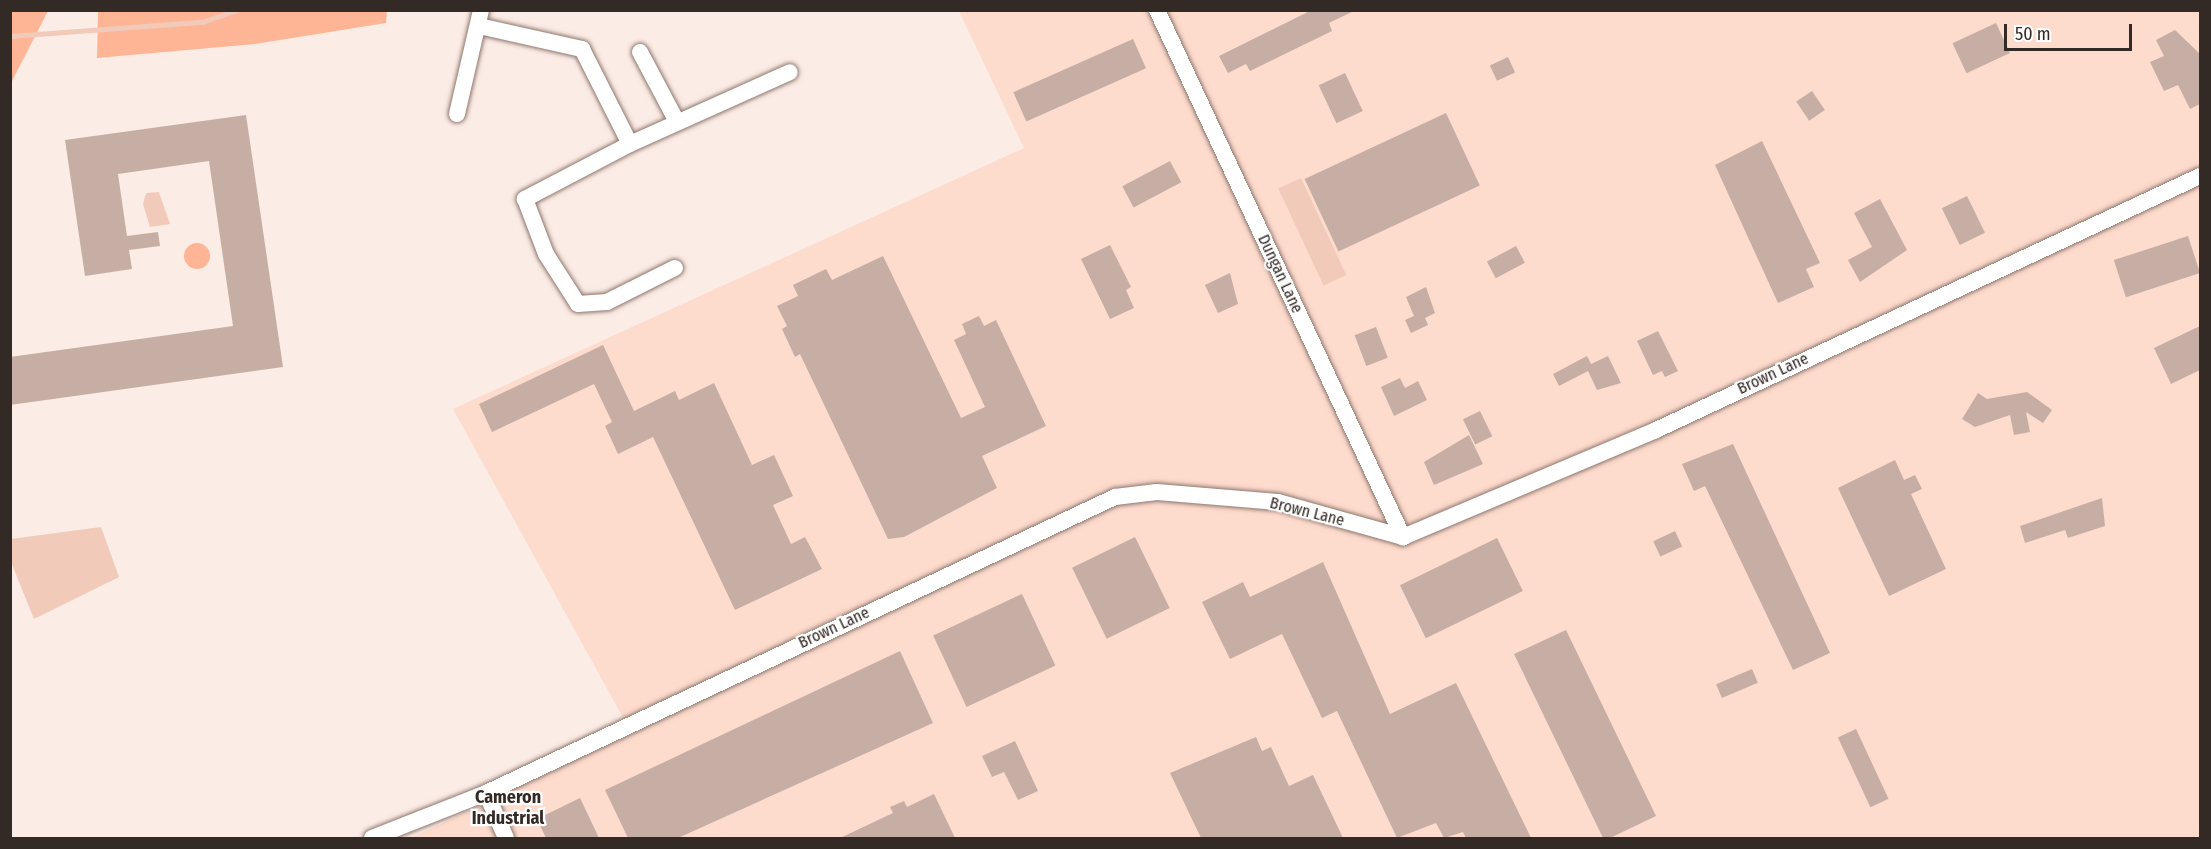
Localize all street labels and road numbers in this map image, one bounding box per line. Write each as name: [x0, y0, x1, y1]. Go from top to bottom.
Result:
street label: Dungan Lane: [1253, 232, 1307, 316]
street label: Brown Lane: [1734, 349, 1812, 399]
street label: Brown Lane: [1268, 493, 1346, 531]
street label: Brown Lane: [795, 603, 873, 653]

